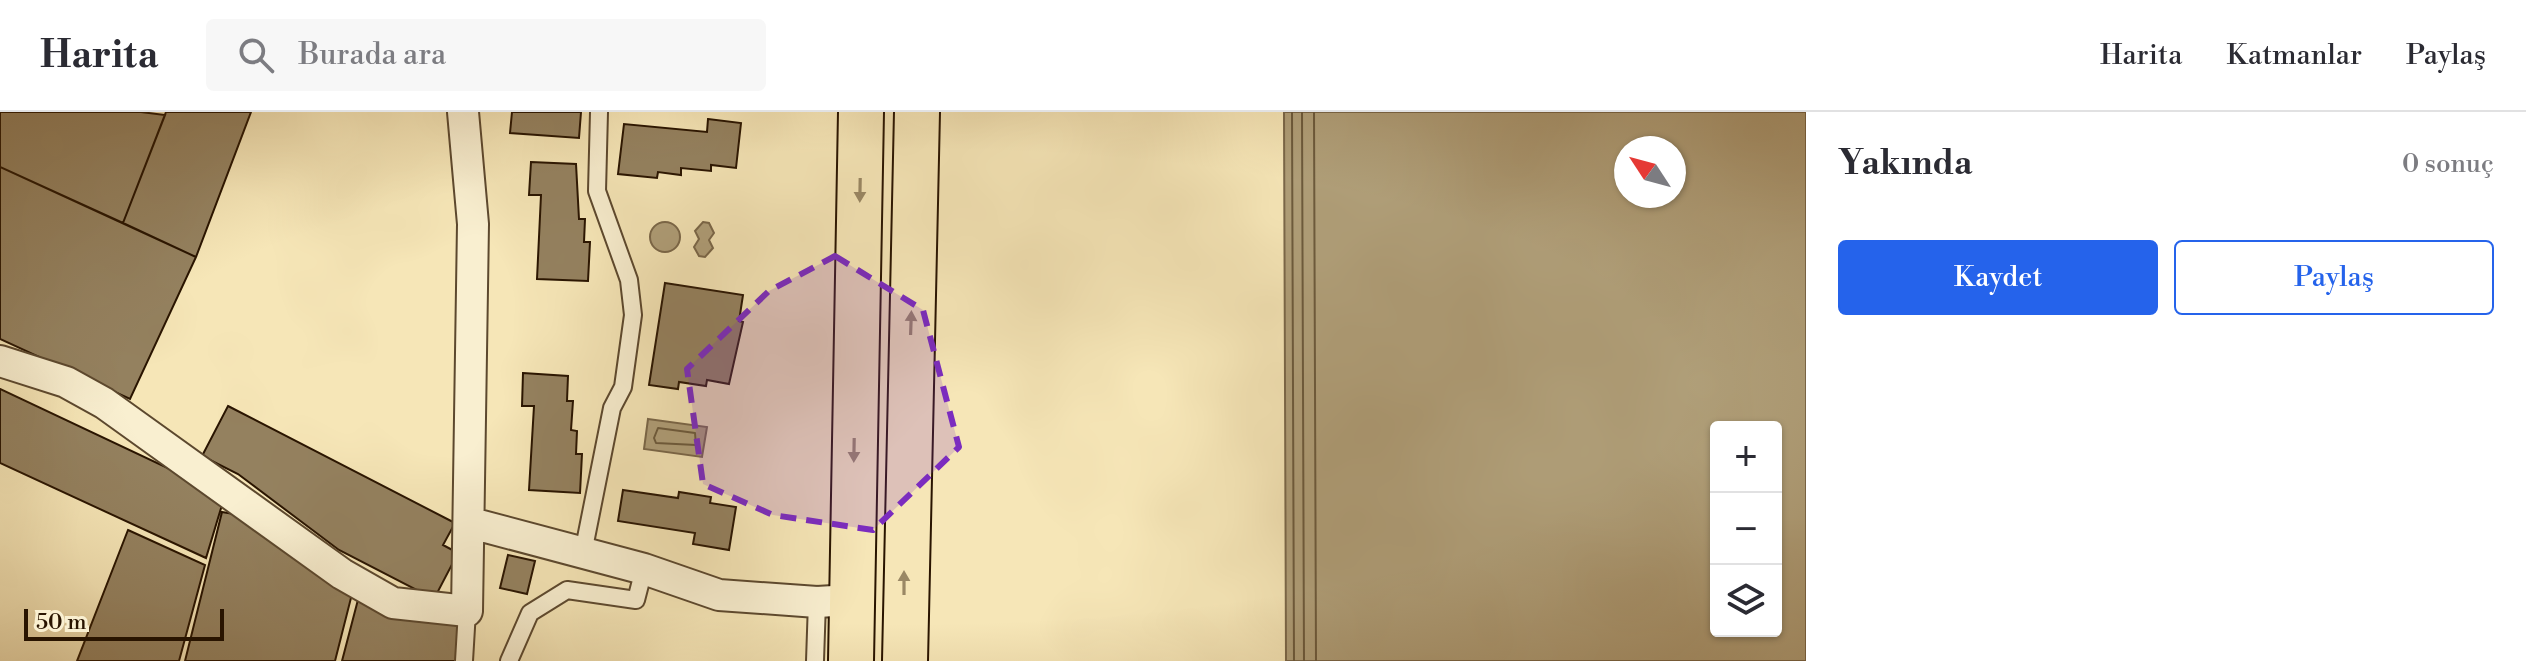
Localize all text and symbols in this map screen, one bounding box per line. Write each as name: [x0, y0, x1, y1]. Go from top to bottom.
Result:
search box: [206, 19, 766, 91]
text: Harita: [40, 32, 158, 79]
icon: search: [234, 33, 278, 77]
text: Burada ara: [298, 36, 446, 74]
text: Harita: [2100, 38, 2182, 73]
text: Katmanlar: [2226, 38, 2362, 73]
text: Paylaş: [2406, 38, 2486, 73]
north arrow: [1614, 136, 1686, 208]
text: Yakında: [1838, 143, 1972, 185]
text: 0 sonuç: [2402, 148, 2494, 180]
one-way arrow: [853, 178, 866, 203]
button: Kaydet: [1838, 240, 2158, 315]
button: Paylaş: [2174, 240, 2494, 315]
one-way arrow: [905, 310, 918, 335]
map controls: [1710, 421, 1782, 637]
button: +: [1710, 421, 1782, 493]
one-way arrow: [848, 438, 860, 463]
button: −: [1710, 493, 1782, 565]
button: layers: [1710, 565, 1782, 637]
one-way arrow: [898, 570, 910, 595]
scale bar: [24, 605, 224, 641]
text: 50 m: [36, 609, 87, 636]

